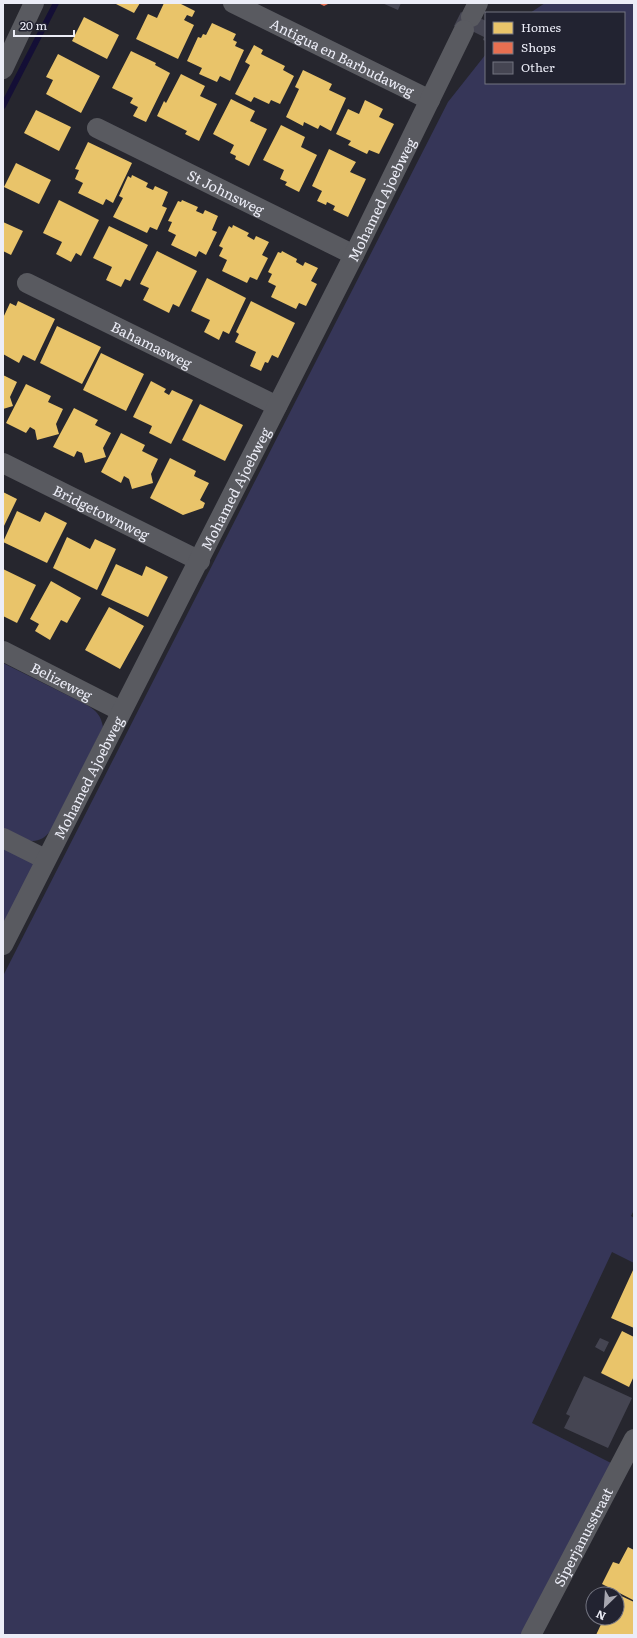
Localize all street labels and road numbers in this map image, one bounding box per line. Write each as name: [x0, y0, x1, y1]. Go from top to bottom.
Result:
street label: Antigua en Barbudaweg: [267, 13, 418, 101]
street label: Mohamed Ajoebweg: [342, 134, 420, 265]
street label: St Johnsweg: [184, 164, 268, 219]
street label: Bahamasweg: [108, 316, 196, 373]
street label: Mohamed Ajoebweg: [195, 424, 275, 554]
street label: Bridgetownweg: [50, 480, 153, 544]
street label: Belizeweg: [28, 657, 96, 705]
street label: Mohamed Ajoebweg: [49, 712, 128, 842]
street label: Siperjanusstraat: [548, 1483, 617, 1590]

